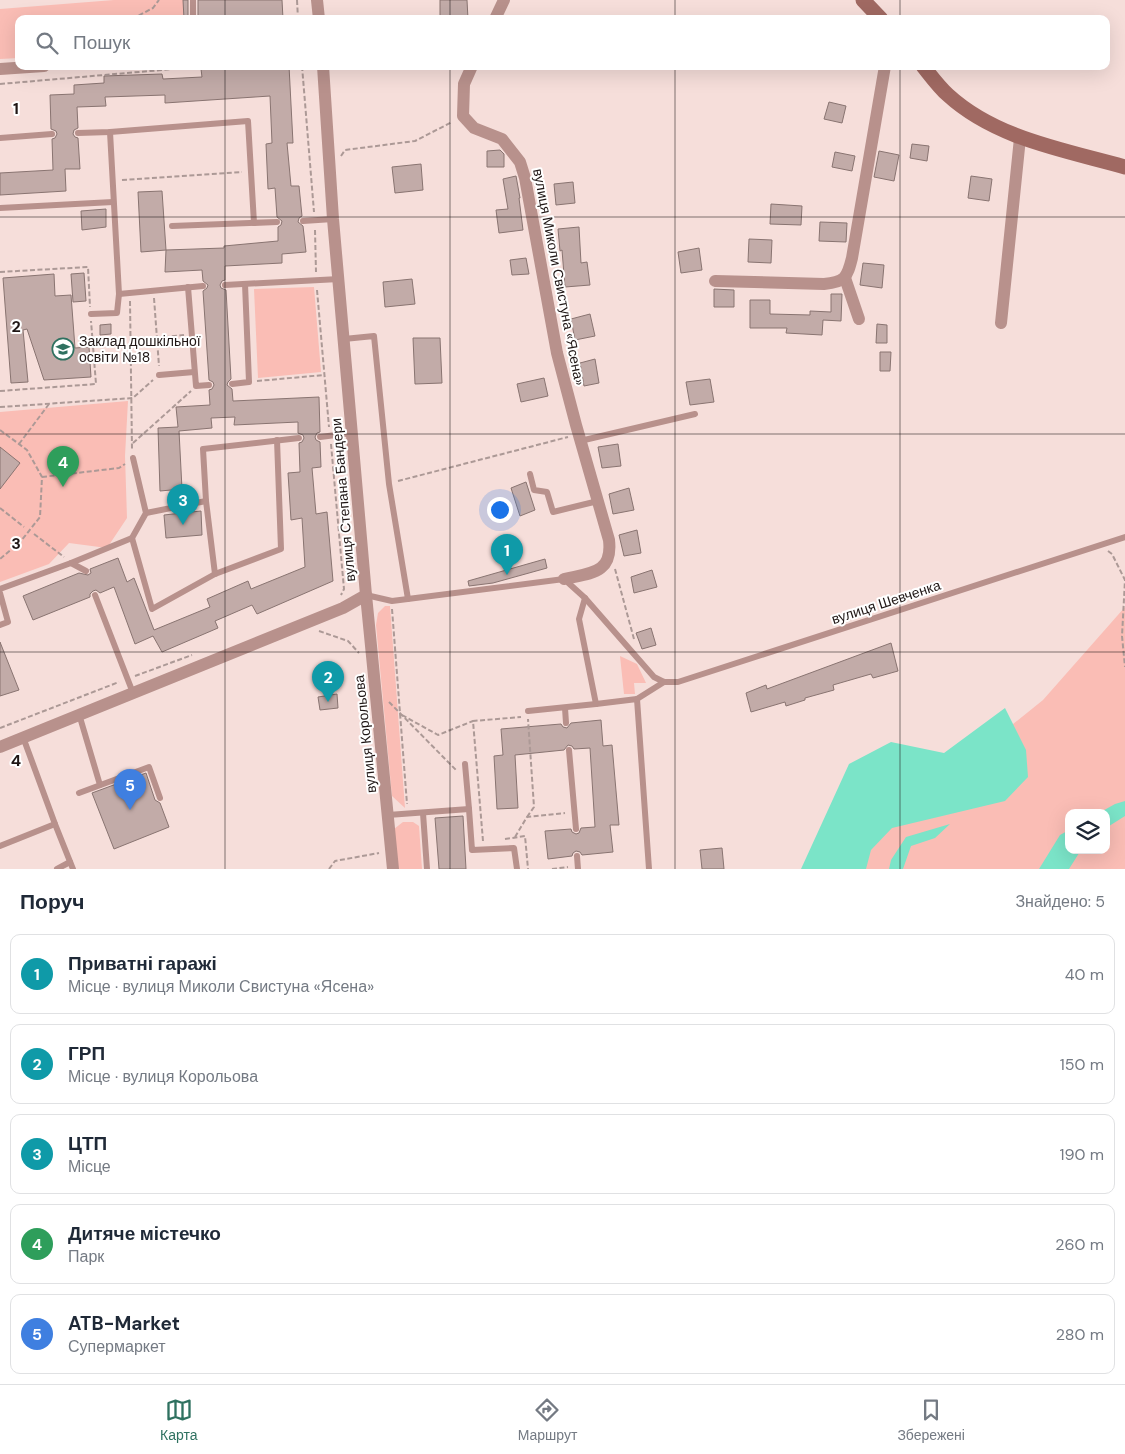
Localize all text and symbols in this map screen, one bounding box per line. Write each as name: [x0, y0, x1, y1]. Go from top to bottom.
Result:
search box: [15, 15, 1110, 70]
icon: search: [33, 29, 61, 57]
text: Пошук: [73, 30, 130, 55]
text: 1: [13, 98, 19, 119]
street label: вулиця Миколи Свистуна «Ясена»: [529, 167, 589, 387]
text: 2: [11, 316, 21, 337]
place label: Заклад дошкільної освіти №18: [79, 332, 201, 366]
school or university icon: Заклад дошкільної освіти №18: [51, 337, 75, 361]
street label: вулиця Степана Бандери: [327, 417, 359, 583]
pin: 4: [47, 446, 79, 487]
pin: 3: [167, 484, 199, 525]
your location: [487, 497, 513, 523]
text: 3: [11, 533, 21, 554]
pin: 1: [491, 534, 523, 575]
street label: вулиця Шевченка: [829, 576, 943, 628]
pin: 2: [312, 661, 344, 702]
street label: вулиця Корольова: [350, 674, 380, 794]
text: 4: [11, 750, 21, 771]
pin: 5: [114, 769, 146, 810]
map controls: [1065, 809, 1110, 854]
button: layers: [1065, 809, 1110, 854]
text: Поруч: [20, 888, 84, 916]
text: Знайдено: 5: [1015, 891, 1105, 912]
text: Приватні гаражі: [68, 951, 217, 976]
text: 1: [34, 964, 40, 985]
text: 40 m: [1065, 964, 1104, 985]
text: Місце · вулиця Миколи Свистуна «Ясена»: [68, 976, 374, 997]
text: ГРП: [68, 1041, 105, 1066]
text: 2: [32, 1054, 42, 1075]
text: 150 m: [1060, 1054, 1104, 1075]
text: Місце · вулиця Корольова: [68, 1066, 258, 1087]
text: ЦТП: [68, 1131, 107, 1156]
text: 3: [32, 1144, 42, 1165]
text: 190 m: [1060, 1144, 1104, 1165]
text: Місце: [68, 1156, 111, 1177]
text: Дитяче містечко: [68, 1221, 221, 1246]
text: 4: [32, 1234, 42, 1255]
text: 260 m: [1055, 1234, 1104, 1255]
text: Парк: [68, 1246, 104, 1267]
text: ATB-Market: [68, 1311, 180, 1336]
text: 5: [32, 1324, 42, 1345]
text: 280 m: [1056, 1324, 1104, 1345]
text: Супермаркет: [68, 1336, 166, 1357]
tab: Карта: [160, 1396, 198, 1444]
tab: Маршрут: [518, 1396, 577, 1444]
tab: Збережені: [897, 1396, 965, 1444]

